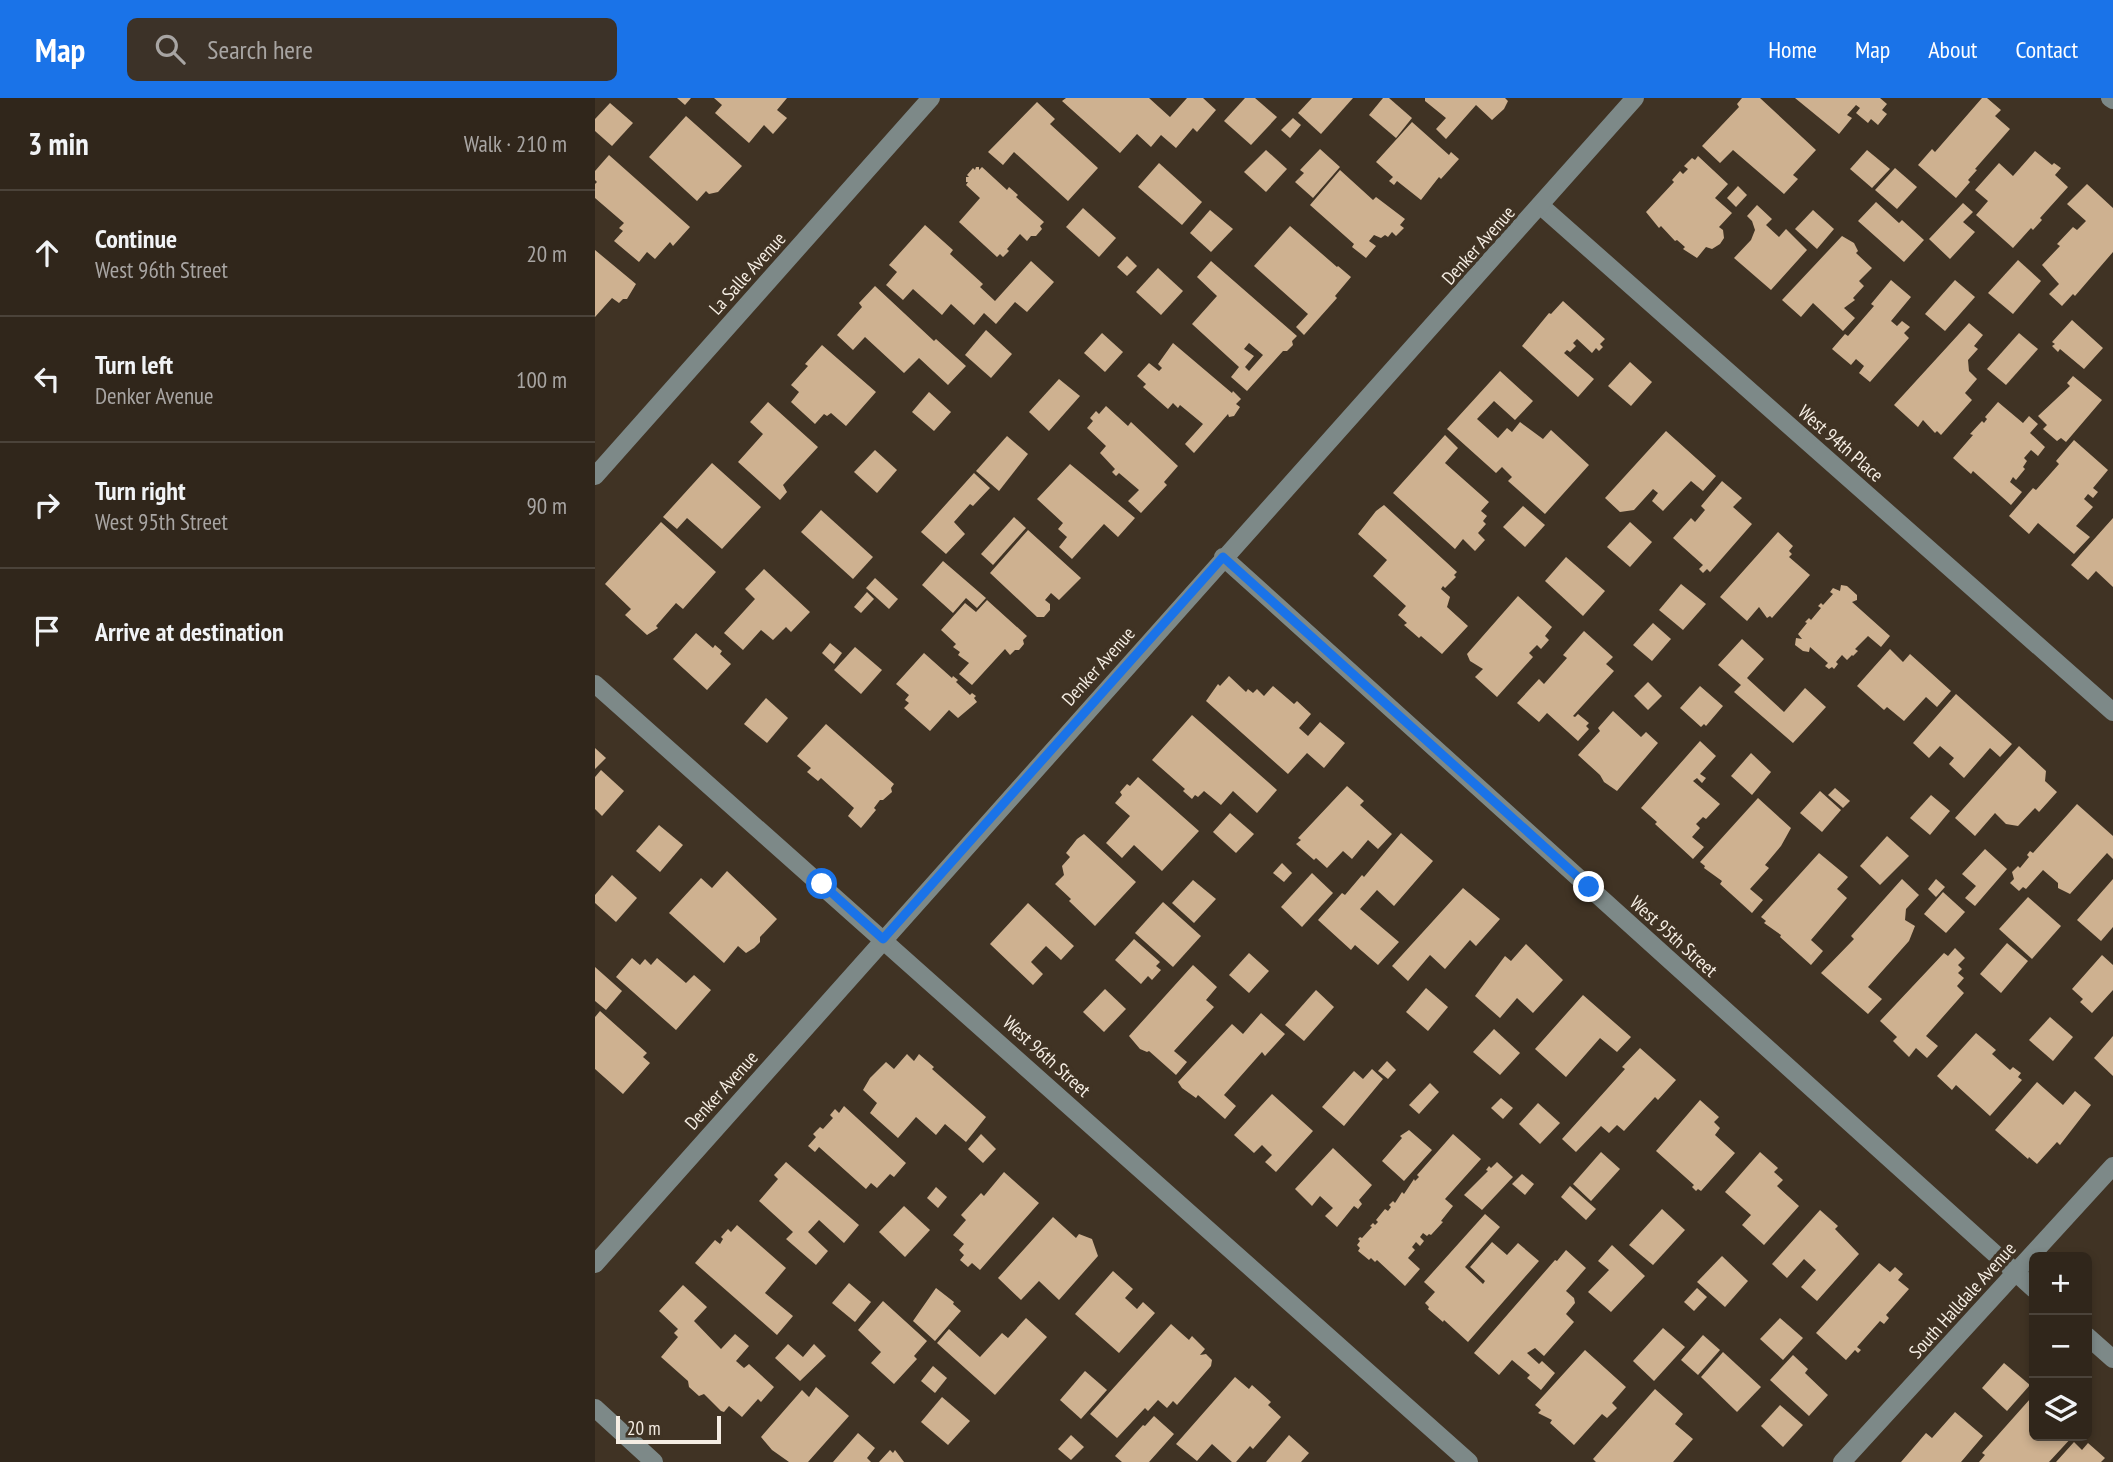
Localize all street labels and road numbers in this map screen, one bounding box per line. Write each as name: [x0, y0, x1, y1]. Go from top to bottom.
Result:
street label: Denker Avenue: [1436, 200, 1520, 289]
street label: La Salle Avenue: [704, 226, 791, 319]
street label: West 94th Place: [1793, 399, 1889, 487]
street label: Denker Avenue: [1056, 621, 1140, 710]
street label: West 95th Street: [1625, 890, 1723, 982]
street label: West 96th Street: [998, 1010, 1096, 1102]
street label: Denker Avenue: [679, 1045, 763, 1134]
street label: South Halldale Avenue: [1903, 1237, 2021, 1363]

